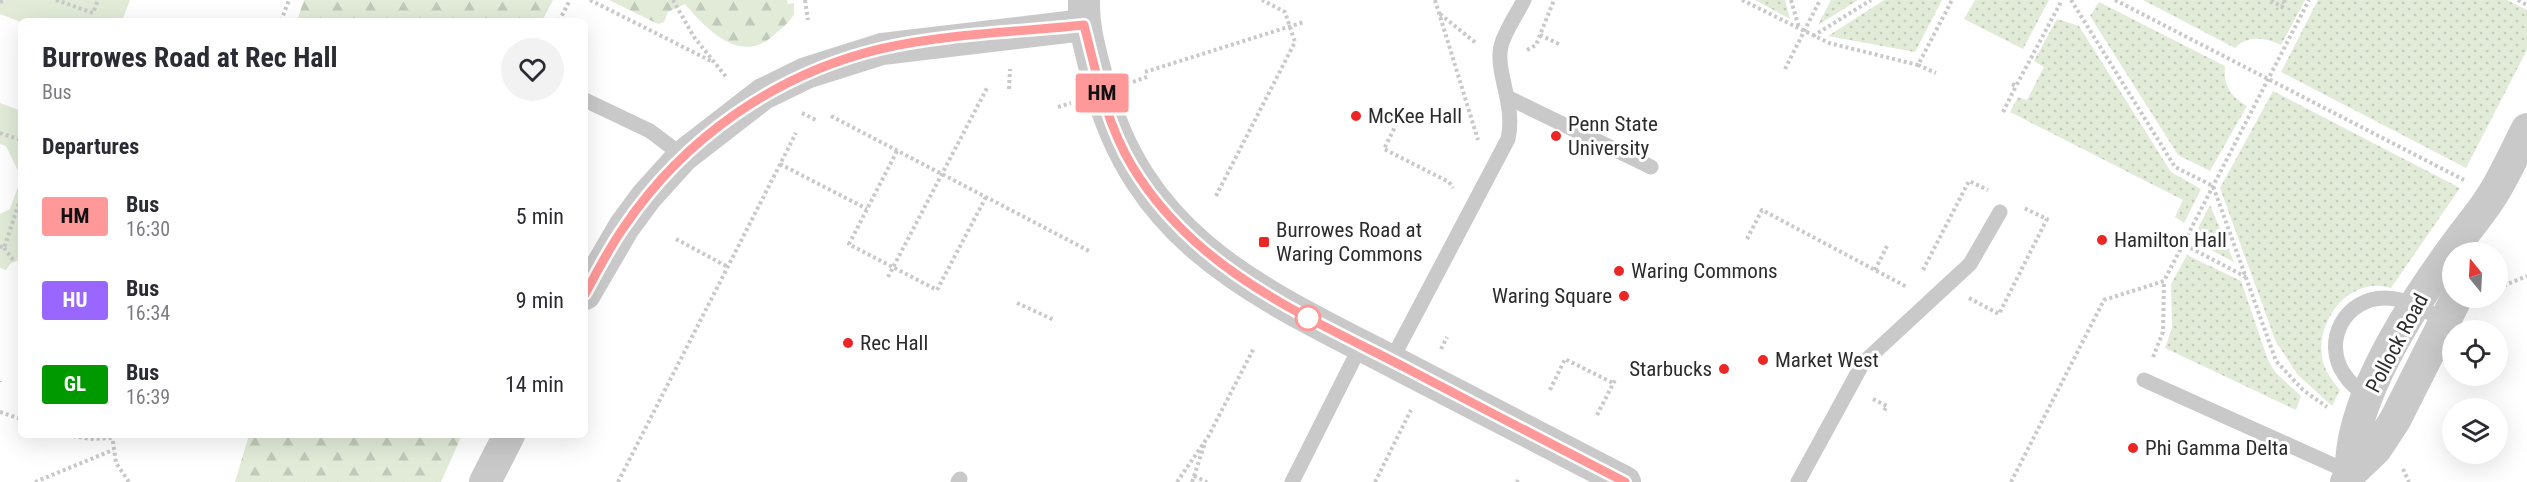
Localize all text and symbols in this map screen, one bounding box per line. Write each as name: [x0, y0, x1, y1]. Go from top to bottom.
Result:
button: heart: [501, 38, 564, 101]
text: Burrowes Road at Rec Hall: [42, 41, 338, 74]
line badge: HM: [1075, 74, 1129, 112]
text: Bus: [42, 80, 72, 104]
text: HM: [1088, 81, 1116, 105]
place label: McKee Hall: [1368, 104, 1462, 128]
marker: McKee Hall: [1349, 109, 1363, 123]
place label: Penn State University: [1568, 112, 1658, 160]
marker: Penn State University: [1549, 129, 1563, 143]
text: Departures: [42, 134, 139, 159]
text: Bus: [126, 192, 159, 217]
text: HM: [61, 204, 89, 228]
text: 5 min: [516, 204, 564, 229]
text: 16:30: [126, 217, 170, 241]
place label: Burrowes Road at Waring Commons: [1276, 218, 1423, 266]
place label: Hamilton Hall: [2114, 228, 2227, 252]
marker: Hamilton Hall: [2095, 233, 2109, 247]
marker: Burrowes Road at Waring Commons: [1257, 235, 1271, 249]
north arrow: [2442, 242, 2508, 308]
map controls: [2442, 242, 2508, 464]
place label: Waring Commons: [1631, 259, 1778, 283]
marker: Waring Commons: [1612, 264, 1626, 278]
text: Bus: [126, 276, 159, 301]
place label: Waring Square: [1492, 284, 1612, 308]
text: HU: [63, 288, 87, 312]
text: 9 min: [516, 288, 564, 313]
marker: Waring Square: [1617, 289, 1631, 303]
street label: Pollock Road: [2361, 290, 2433, 396]
text: 16:34: [126, 301, 170, 325]
unlabelled marker: [1295, 305, 1321, 331]
button: locate: [2442, 320, 2508, 386]
place label: Rec Hall: [860, 331, 928, 355]
marker: Rec Hall: [841, 336, 855, 350]
place label: Market West: [1775, 348, 1879, 372]
marker: Market West: [1756, 353, 1770, 367]
place label: Starbucks: [1629, 357, 1712, 381]
text: Bus: [126, 360, 159, 385]
marker: Starbucks: [1717, 362, 1731, 376]
text: GL: [64, 372, 86, 396]
text: 14 min: [505, 372, 564, 397]
text: 16:39: [126, 385, 170, 409]
button: layers: [2442, 398, 2508, 464]
place label: Phi Gamma Delta: [2145, 436, 2288, 460]
marker: Phi Gamma Delta: [2126, 441, 2140, 455]

